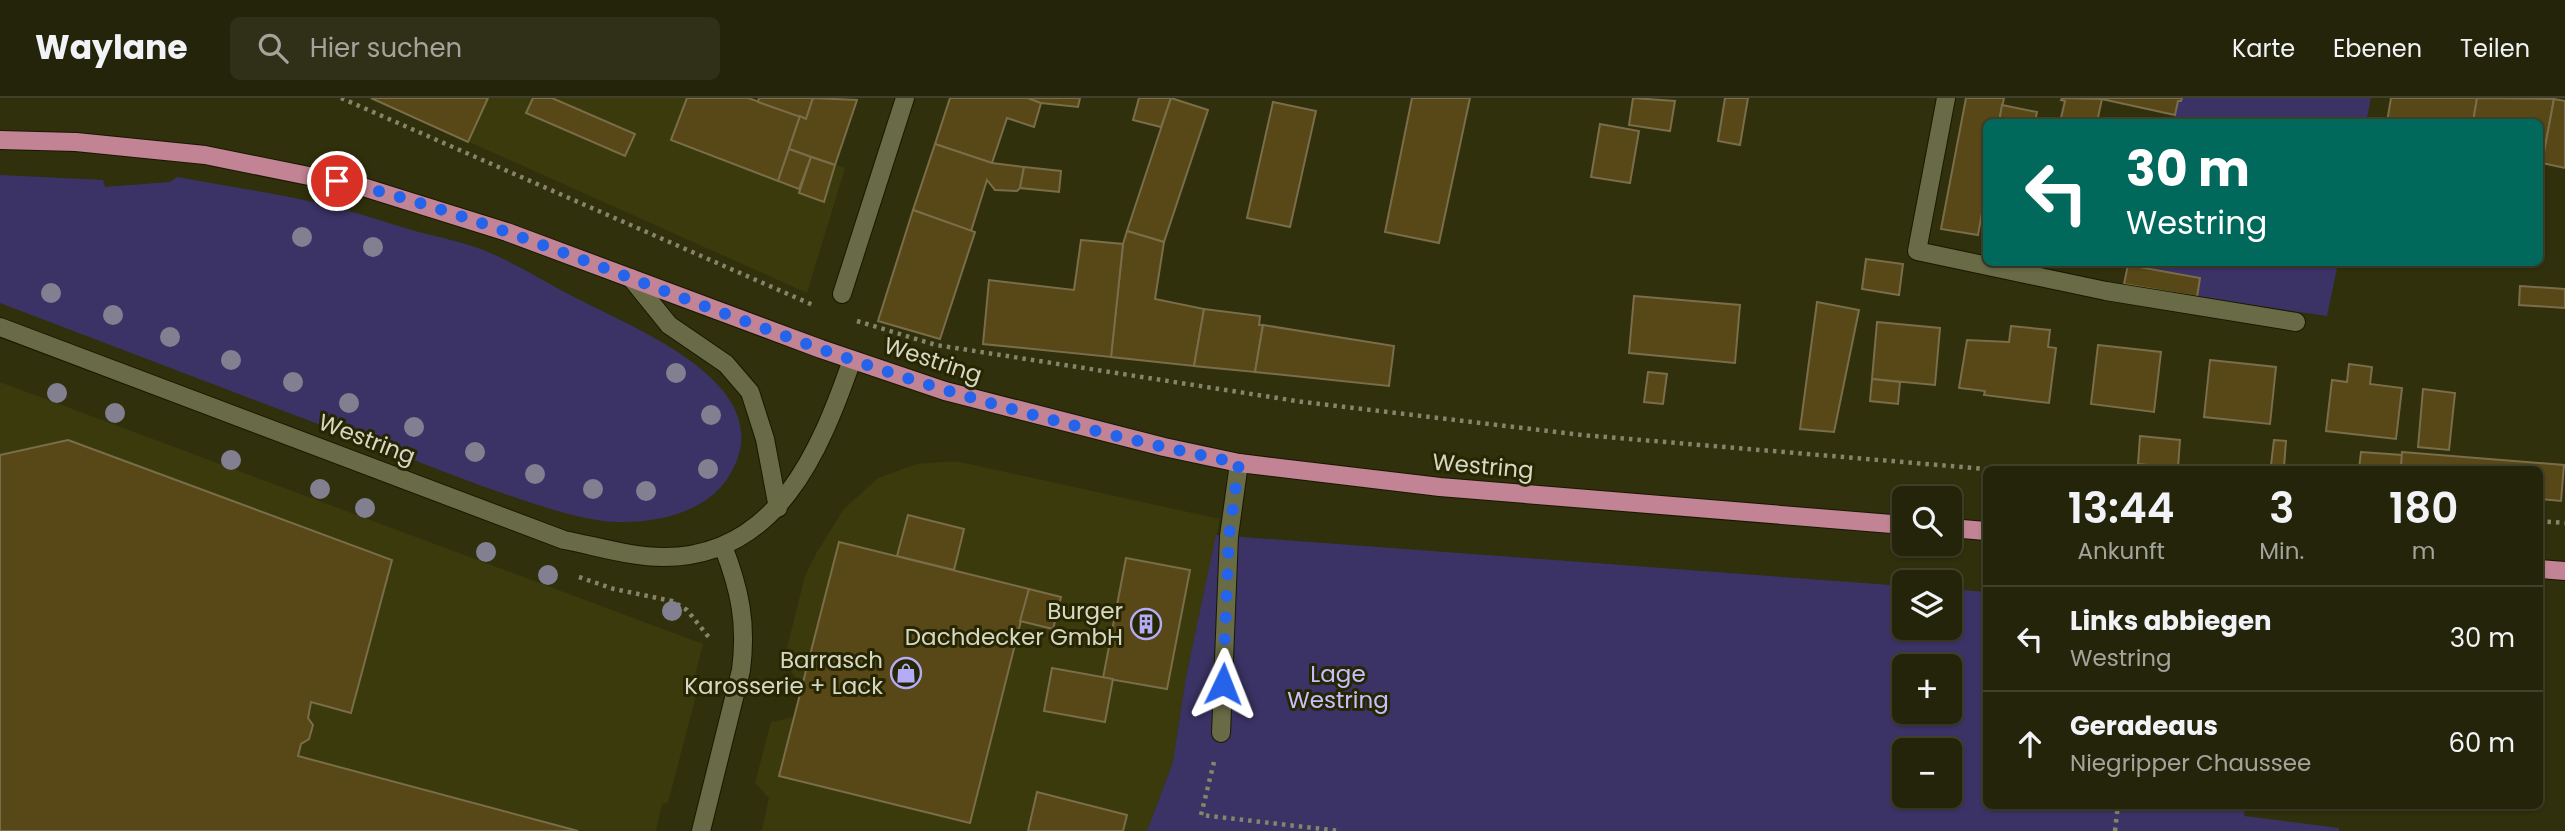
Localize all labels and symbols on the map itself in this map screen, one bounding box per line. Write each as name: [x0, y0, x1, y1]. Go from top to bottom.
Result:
pin: [307, 151, 367, 211]
street label: Westring: [880, 329, 986, 391]
street label: Westring: [314, 406, 420, 472]
street label: Westring: [1431, 446, 1535, 486]
place label: Burger Dachdecker GmbH: [905, 595, 1123, 653]
building icon: Burger Dachdecker GmbH: [1129, 607, 1163, 641]
place label: Barrasch Karosserie + Lack: [684, 644, 883, 702]
position arrow: [1186, 647, 1260, 721]
shop icon: Barrasch Karosserie + Lack: [889, 656, 923, 690]
park label: Lage Westring: [1287, 658, 1389, 716]

